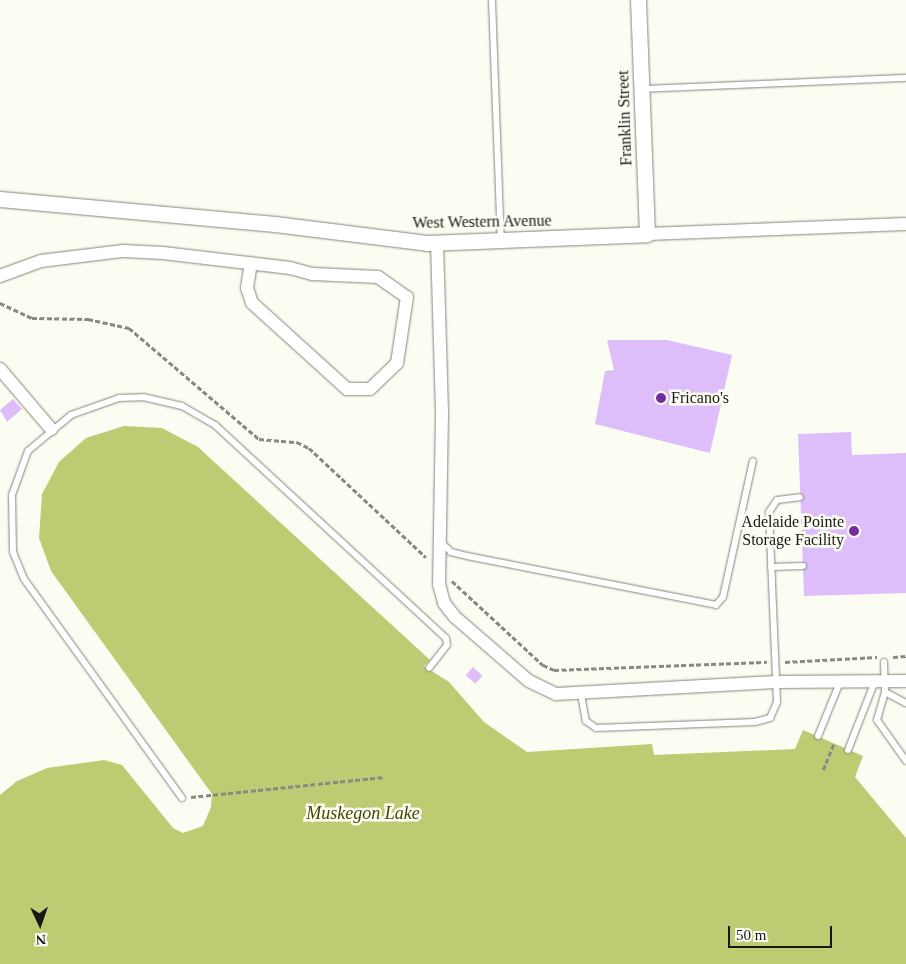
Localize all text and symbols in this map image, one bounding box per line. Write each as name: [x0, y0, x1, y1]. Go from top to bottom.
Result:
street label: Franklin Street: [614, 70, 636, 166]
street label: West Western Avenue: [412, 211, 552, 233]
place label: Fricano's: [671, 388, 729, 408]
marker: Fricano's: [655, 392, 667, 404]
place label: Adelaide Pointe Storage Facility: [741, 512, 844, 550]
marker: Adelaide Pointe Storage Facility: [848, 525, 860, 537]
water label: Muskegon Lake: [306, 802, 420, 824]
north arrow: [15, 899, 65, 949]
scale bar: [731, 916, 835, 948]
text: 50 m: [736, 927, 766, 943]
text: N: [35, 932, 46, 947]

